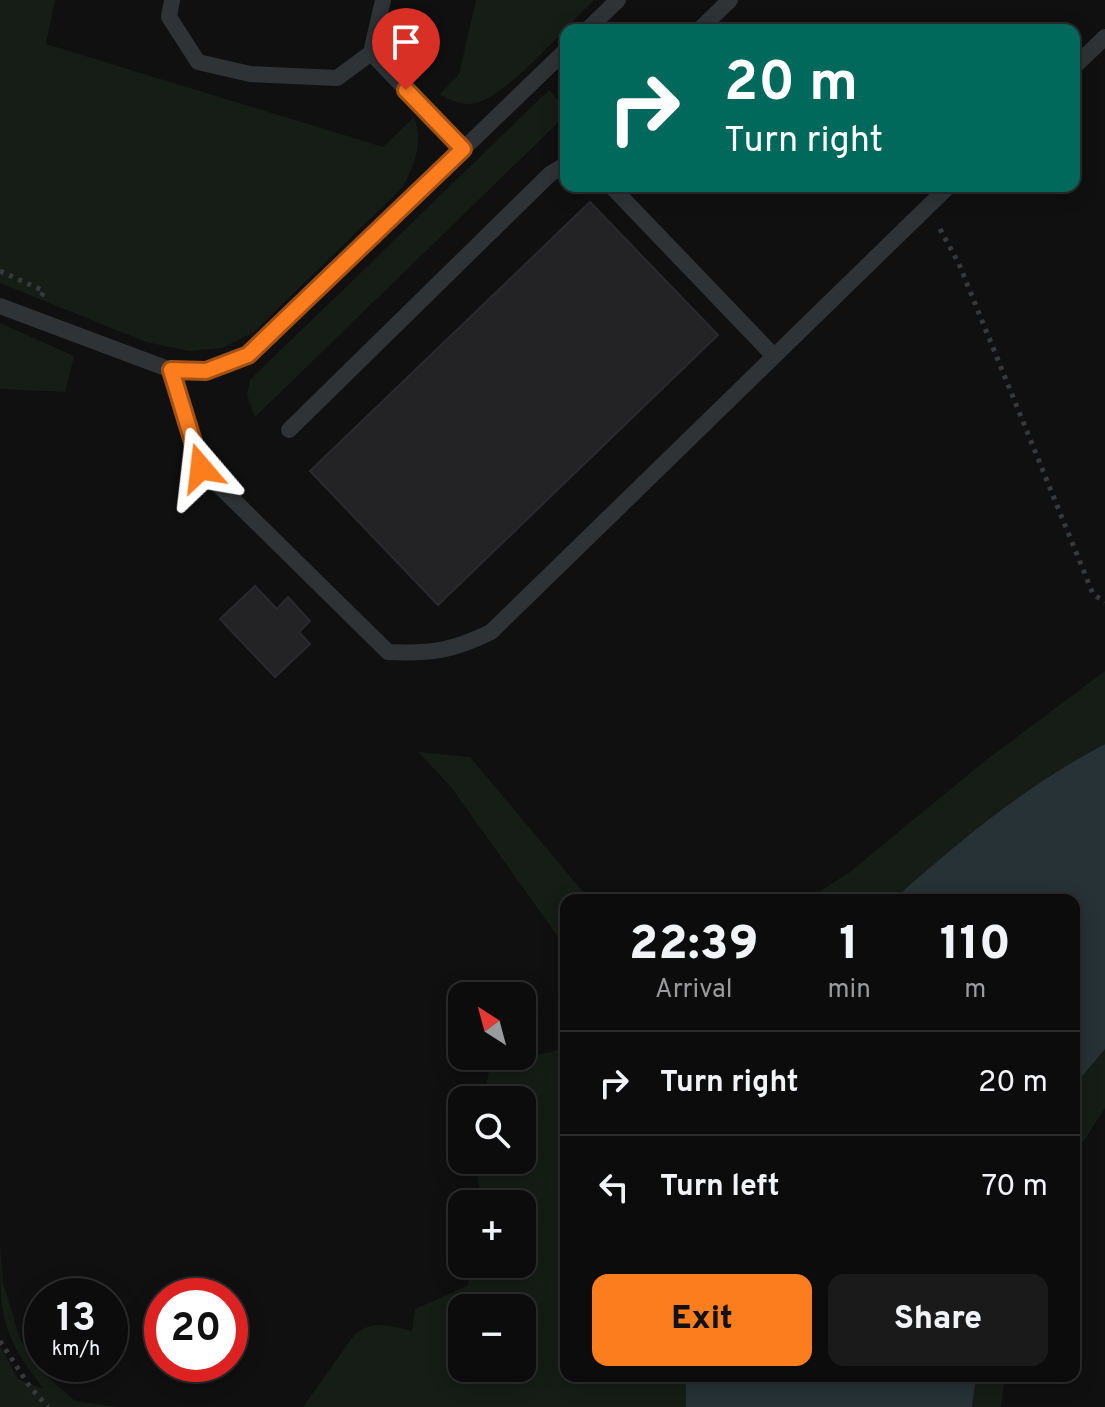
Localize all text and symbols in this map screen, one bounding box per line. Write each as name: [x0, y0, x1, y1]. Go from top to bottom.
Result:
pin: [372, 8, 440, 90]
icon: arrive: [384, 20, 428, 64]
text: 20 m: [724, 50, 858, 120]
icon: right: [592, 56, 696, 160]
text: Turn right: [724, 119, 883, 165]
position arrow: [159, 426, 243, 510]
text: 22:39: [629, 916, 758, 976]
text: 1: [839, 916, 859, 976]
text: 110: [940, 916, 1011, 976]
text: Arrival: [655, 974, 733, 1007]
text: min: [828, 974, 871, 1007]
text: m: [964, 974, 986, 1007]
north arrow: [448, 982, 536, 1070]
map controls: [448, 982, 536, 1382]
icon: right: [592, 1061, 636, 1105]
text: Turn right: [660, 1065, 798, 1102]
text: 20 m: [978, 1065, 1048, 1102]
button: search: [448, 1086, 536, 1174]
icon: left: [592, 1165, 636, 1209]
text: Turn left: [660, 1169, 780, 1206]
text: 70 m: [982, 1169, 1048, 1206]
button: +: [448, 1190, 536, 1278]
button: Exit: [592, 1274, 812, 1366]
button: Share: [828, 1274, 1048, 1366]
speed limit sign: 20: [144, 1278, 248, 1382]
button: −: [448, 1294, 536, 1382]
text: 13: [56, 1295, 96, 1345]
text: km/h: [52, 1337, 100, 1363]

